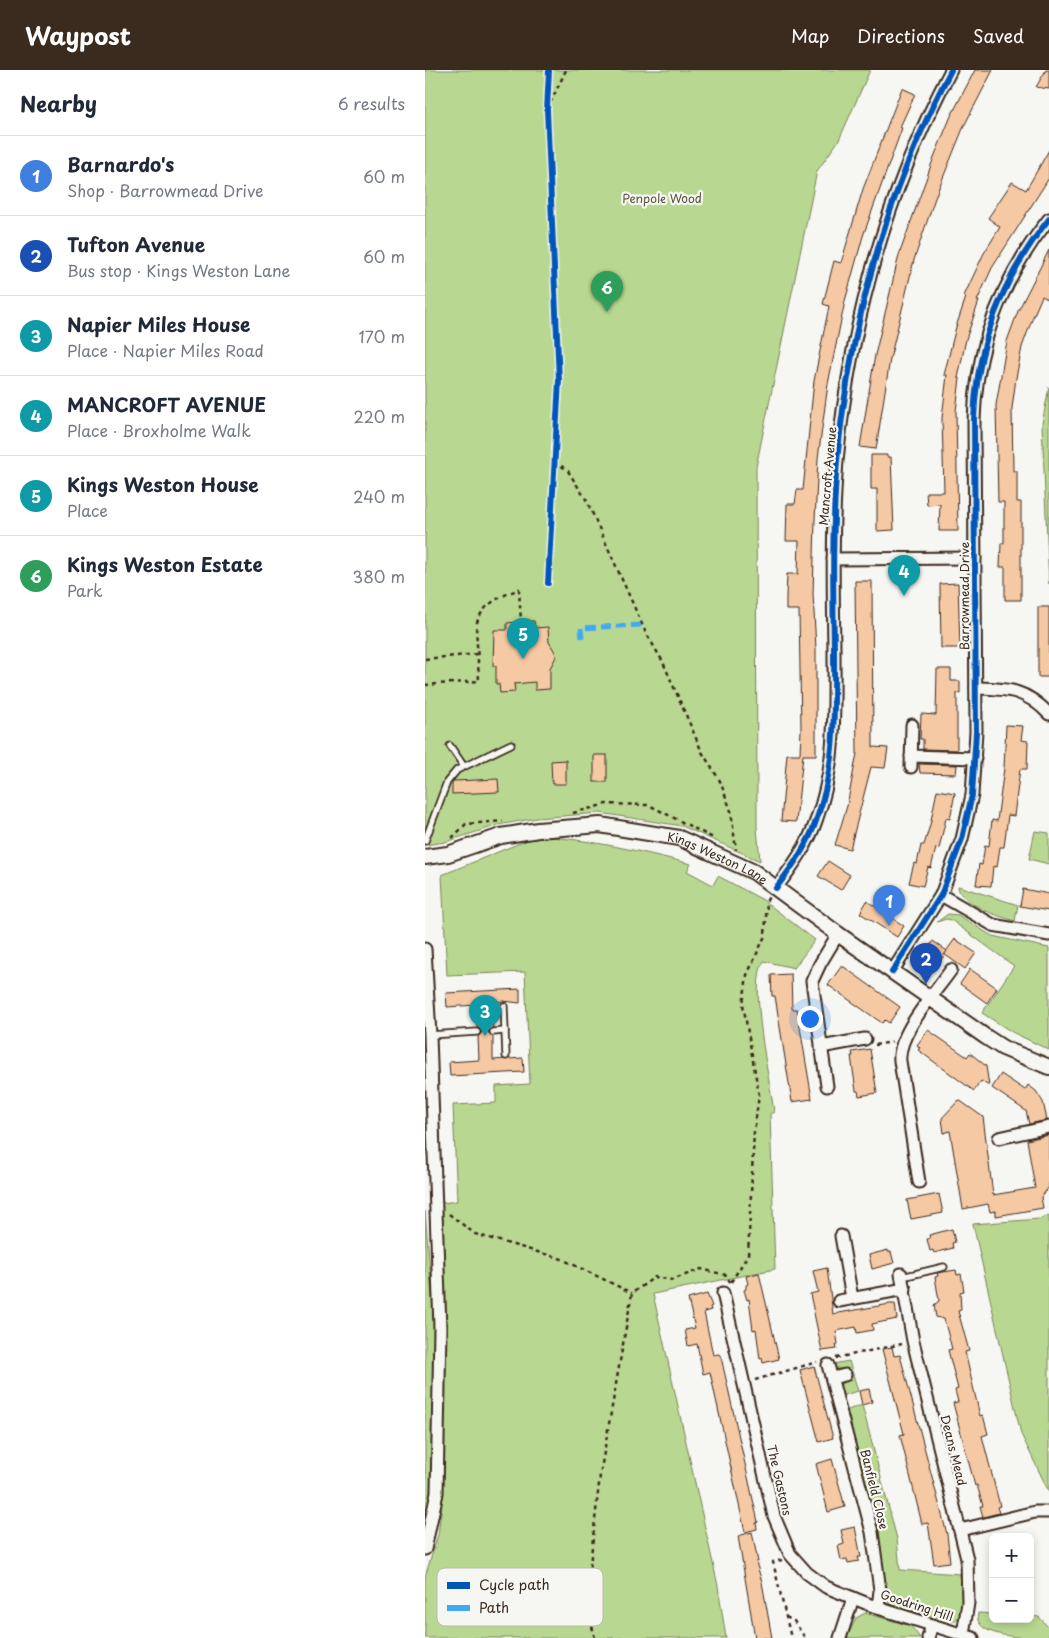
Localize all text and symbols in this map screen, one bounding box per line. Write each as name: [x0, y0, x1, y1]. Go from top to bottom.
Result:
text: Waypost: [25, 17, 131, 53]
text: Map: [791, 22, 829, 49]
text: Directions: [857, 22, 945, 49]
text: Saved: [973, 22, 1024, 49]
text: Nearby: [20, 87, 97, 119]
text: 6 results: [338, 91, 405, 115]
text: Barnardo's: [67, 150, 174, 178]
text: 1: [32, 164, 40, 188]
text: 60 m: [363, 164, 405, 188]
text: Shop · Barrowmead Drive: [67, 178, 264, 202]
park label: Penpole Wood: [622, 189, 702, 207]
text: Tufton Avenue: [67, 230, 205, 258]
text: 2: [30, 244, 42, 268]
text: 60 m: [363, 244, 405, 268]
text: Bus stop · Kings Weston Lane: [67, 258, 291, 282]
pin: 6: [591, 271, 623, 312]
text: Napier Miles House: [67, 310, 250, 338]
text: 3: [31, 324, 41, 348]
text: 170 m: [359, 324, 405, 348]
text: Place · Napier Miles Road: [67, 338, 264, 362]
text: MANCROFT AVENUE: [67, 390, 266, 418]
text: 4: [31, 404, 41, 428]
text: 220 m: [354, 404, 405, 428]
text: Place · Broxholme Walk: [67, 418, 251, 442]
street label: Mancroft Avenue: [814, 425, 840, 526]
text: Kings Weston House: [67, 470, 259, 498]
text: 5: [31, 484, 41, 508]
text: 240 m: [353, 484, 405, 508]
text: Place: [67, 498, 108, 522]
street label: Barrowmead Drive: [955, 541, 973, 650]
text: Kings Weston Estate: [67, 550, 263, 578]
pin: 4: [888, 555, 920, 596]
text: 6: [30, 564, 42, 588]
text: 380 m: [353, 564, 405, 588]
text: Park: [67, 578, 103, 602]
pin: 5: [507, 618, 539, 659]
street label: Kings Weston Lane: [666, 827, 772, 889]
pin: 1: [873, 885, 905, 926]
pin: 2: [910, 943, 942, 984]
pin: 3: [469, 995, 501, 1036]
your location: [797, 1006, 823, 1032]
street label: Deans Mead: [936, 1413, 972, 1487]
street label: The Gastons: [763, 1443, 797, 1518]
street label: Banfield Close: [856, 1447, 894, 1531]
map controls: [989, 1533, 1034, 1623]
button: +: [989, 1533, 1034, 1578]
legend: [437, 1568, 603, 1626]
text: Cycle path: [479, 1574, 550, 1595]
button: −: [989, 1578, 1034, 1623]
street label: Goodring Hill: [878, 1585, 956, 1625]
text: Path: [479, 1597, 509, 1618]

